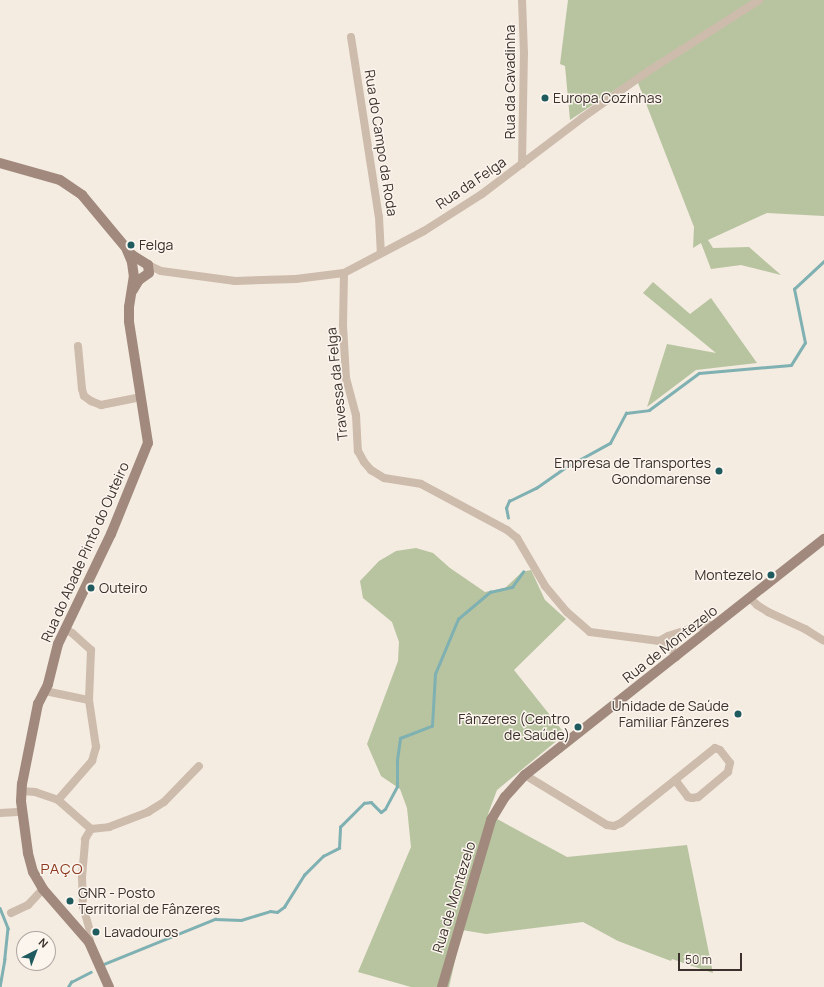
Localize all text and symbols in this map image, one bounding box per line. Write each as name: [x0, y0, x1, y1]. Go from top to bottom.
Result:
street label: Rua da Cavadinha: [502, 25, 518, 139]
street label: Rua do Campo da Roda: [361, 69, 401, 217]
place label: Europa Cozinhas: [553, 90, 662, 106]
marker: Europa Cozinhas: [540, 93, 550, 103]
street label: Rua da Felga: [433, 153, 509, 213]
place label: Felga: [139, 237, 173, 253]
marker: Felga: [126, 240, 136, 250]
street label: Travessa da Felga: [323, 327, 351, 441]
place label: Empresa de Transportes Gondomarense: [554, 455, 711, 488]
street label: Rua do Abade Pinto do Outeiro: [38, 459, 132, 645]
marker: Empresa de Transportes Gondomarense: [714, 466, 724, 476]
place label: Montezelo: [695, 567, 763, 583]
marker: Montezelo: [766, 570, 776, 580]
place label: Outeiro: [99, 580, 147, 596]
marker: Outeiro: [86, 583, 96, 593]
street label: Rua de Montezelo: [619, 602, 721, 686]
place label: Unidade de Saúde Familiar Fânzeres: [612, 698, 729, 730]
marker: Unidade de Saúde Familiar Fânzeres: [732, 708, 744, 720]
place label: Fânzeres (Centro de Saúde): [458, 711, 570, 744]
marker: Fânzeres (Centro de Saúde): [573, 722, 583, 732]
street label: Rua de Montezelo: [429, 839, 479, 955]
district label: PAÇO: [40, 860, 84, 878]
place label: GNR - Posto Territorial de Fânzeres: [78, 885, 220, 918]
marker: GNR - Posto Territorial de Fânzeres: [65, 896, 75, 906]
place label: Lavadouros: [104, 924, 178, 940]
marker: Lavadouros: [91, 927, 101, 937]
north arrow: [16, 931, 56, 971]
text: N: [36, 934, 52, 951]
scale bar: [680, 945, 744, 971]
text: 50 m: [685, 951, 712, 968]

